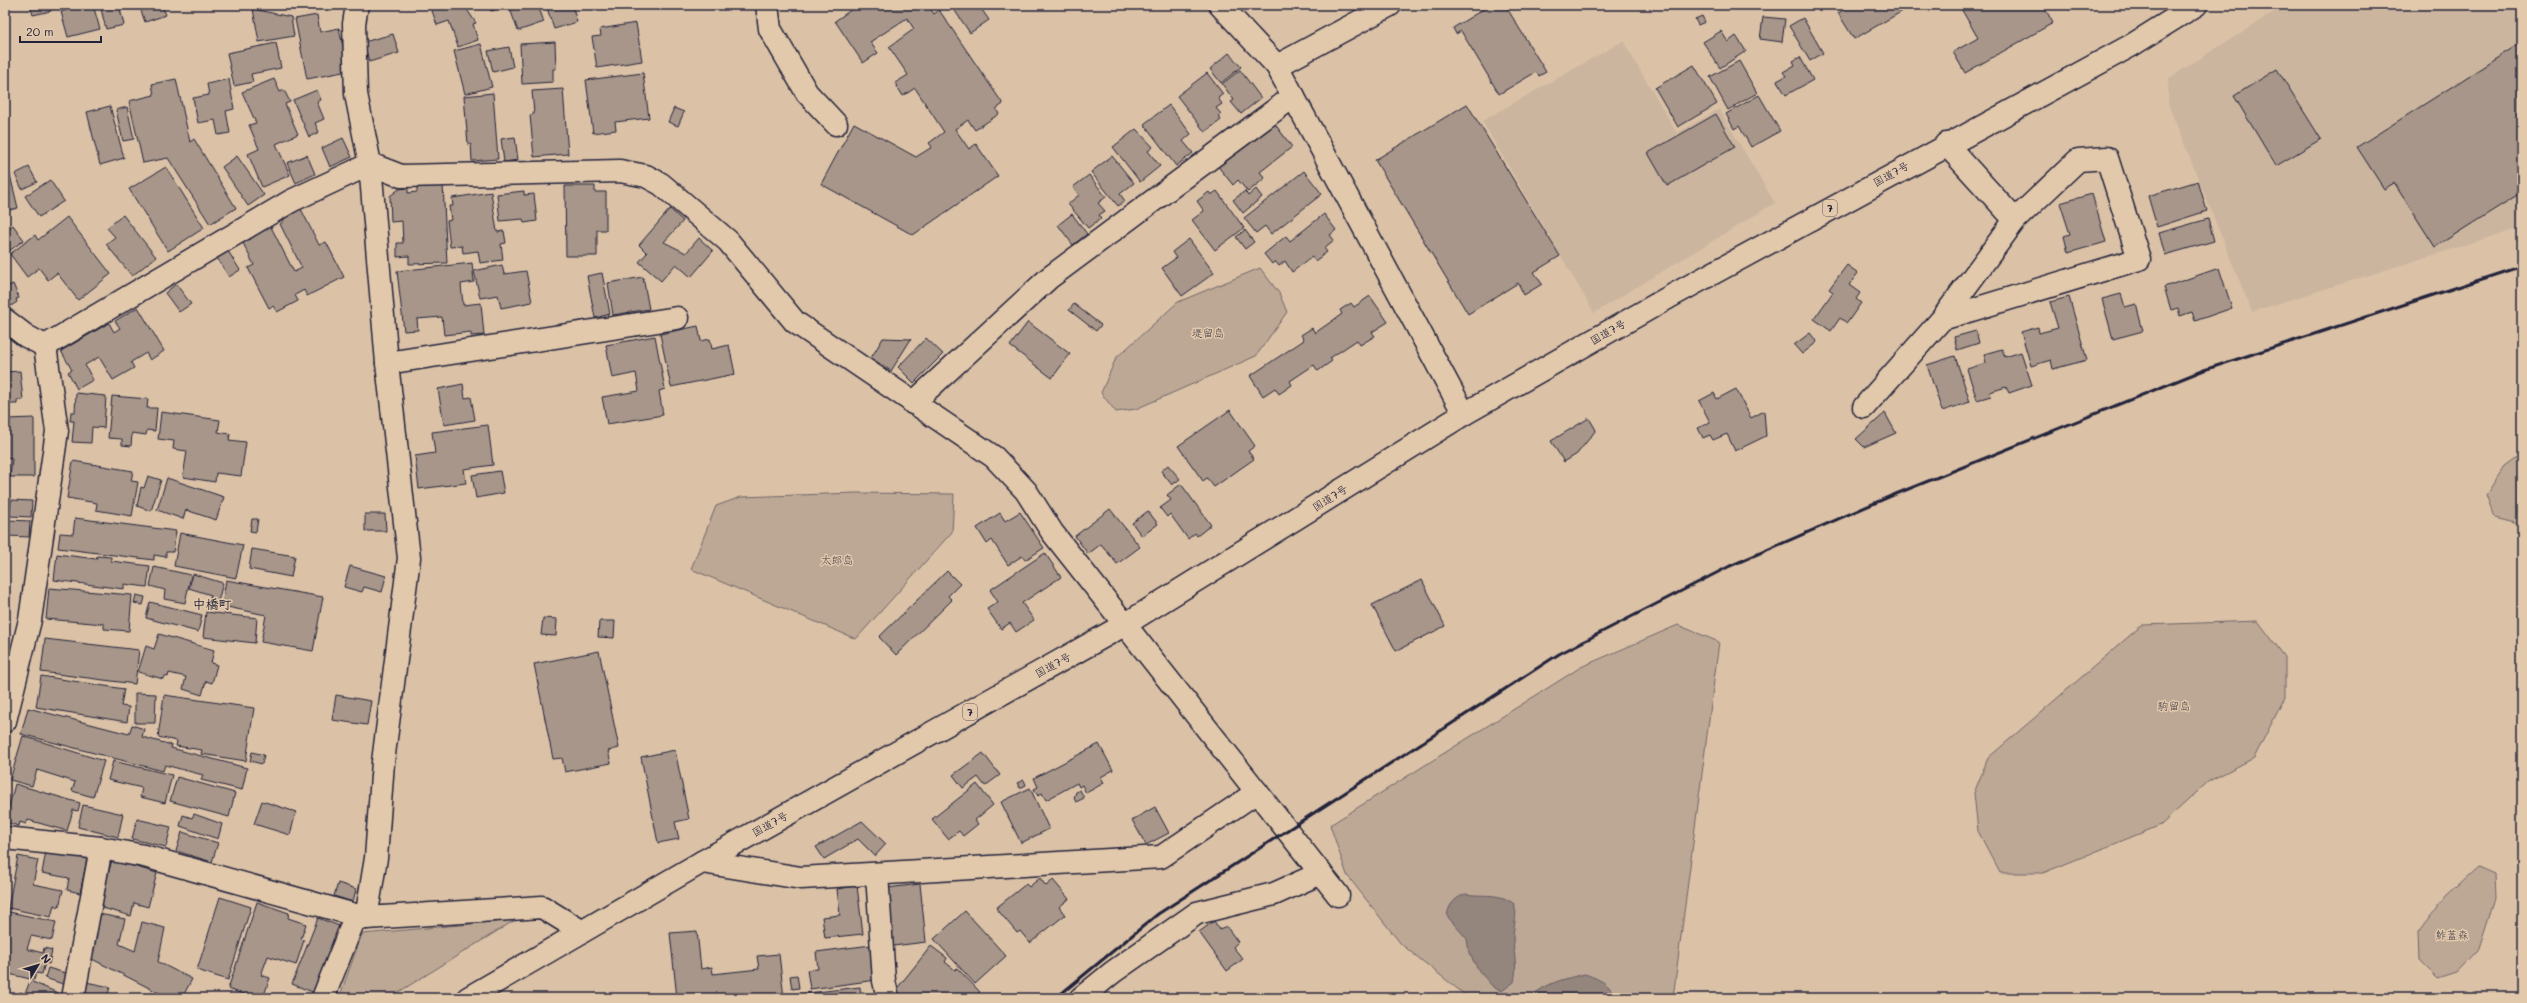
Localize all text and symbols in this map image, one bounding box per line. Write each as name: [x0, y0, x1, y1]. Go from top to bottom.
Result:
scale bar: [20, 18, 101, 44]
text: 20 m: [26, 23, 54, 39]
street label: 国道7号: [1870, 158, 1912, 190]
road number: 7: [1823, 200, 1837, 216]
street label: 国道7号: [1587, 315, 1628, 348]
park label: 堤留島: [1192, 325, 1225, 340]
street label: 国道7号: [1309, 481, 1350, 514]
park label: 太郎島: [821, 552, 854, 567]
district label: 中橋町: [192, 595, 232, 612]
street label: 国道7号: [1032, 649, 1074, 681]
park label: 駒留島: [2158, 698, 2191, 713]
road number: 7: [963, 704, 977, 720]
street label: 国道7号: [749, 808, 791, 840]
park label: 鮓蓋森: [2436, 927, 2469, 942]
north arrow: [18, 945, 58, 985]
text: N: [38, 951, 55, 966]

